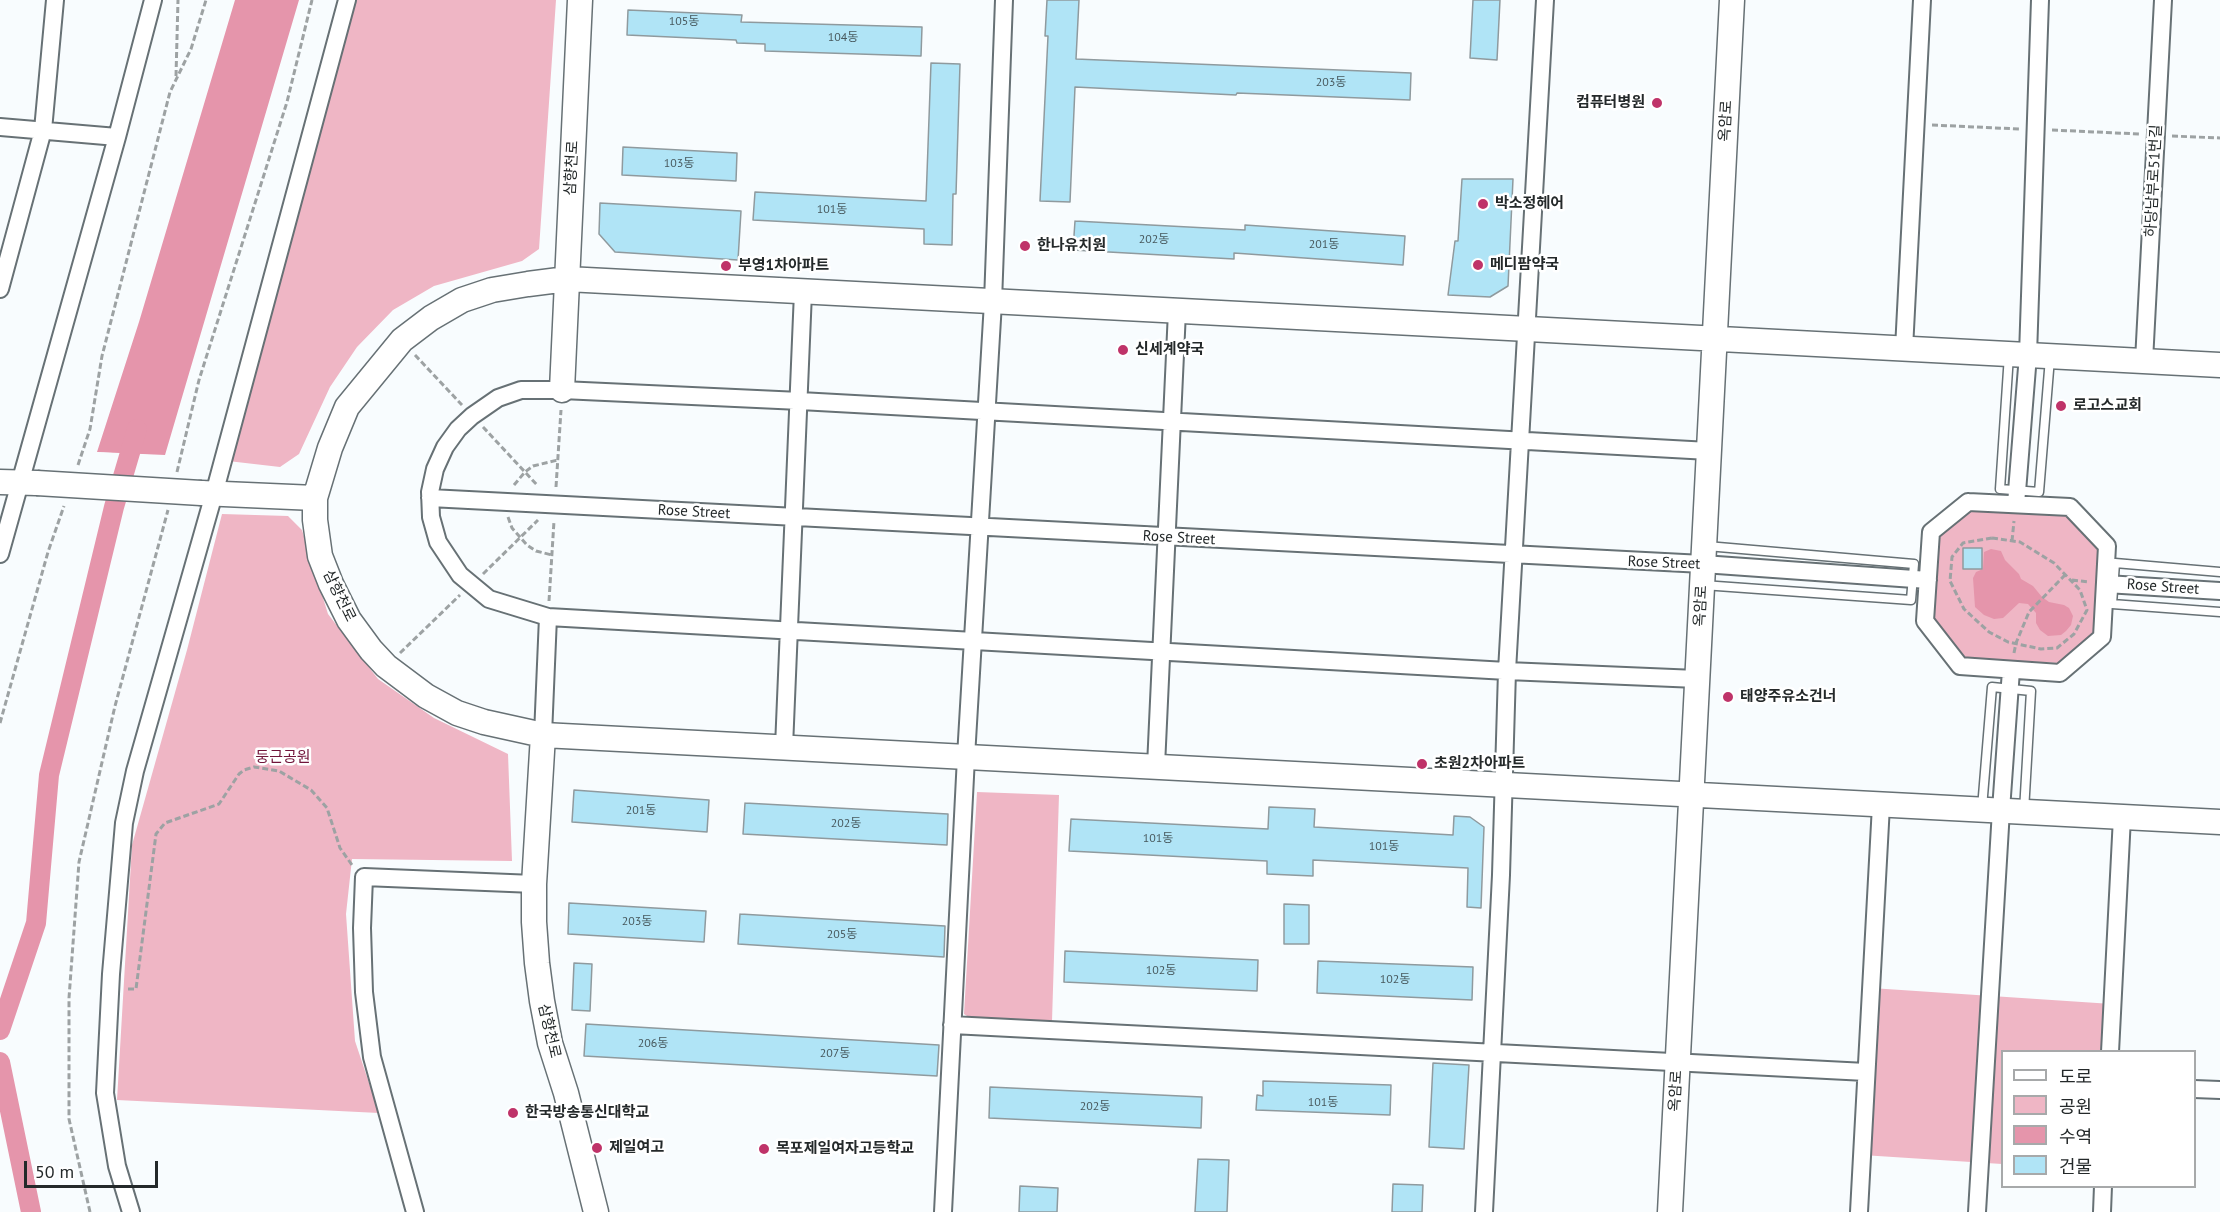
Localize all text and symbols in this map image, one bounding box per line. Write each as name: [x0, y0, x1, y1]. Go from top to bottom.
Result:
house number: 105동: [669, 15, 699, 29]
house number: 104동: [828, 31, 858, 45]
house number: 203동: [1316, 76, 1346, 90]
place label: 컴퓨터병원: [1576, 94, 1645, 112]
marker: 컴퓨터병원: [1650, 96, 1664, 110]
street label: 옥암로: [1716, 100, 1736, 142]
street label: 하당남부로51번길: [2142, 124, 2166, 238]
street label: 삼향천로: [562, 140, 582, 196]
house number: 103동: [664, 157, 694, 171]
place label: 박소정헤어: [1495, 195, 1564, 213]
marker: 박소정헤어: [1476, 197, 1490, 211]
house number: 101동: [817, 203, 847, 217]
house number: 202동: [1139, 233, 1169, 247]
place label: 한나유치원: [1037, 237, 1106, 255]
house number: 201동: [1309, 238, 1339, 252]
marker: 한나유치원: [1018, 239, 1032, 253]
place label: 메디팜약국: [1490, 256, 1559, 274]
place label: 부영1차아파트: [738, 257, 829, 275]
marker: 메디팜약국: [1471, 258, 1485, 272]
marker: 부영1차아파트: [719, 259, 733, 273]
place label: 신세계약국: [1135, 341, 1204, 359]
marker: 신세계약국: [1116, 343, 1130, 357]
place label: 로고스교회: [2073, 397, 2142, 415]
marker: 로고스교회: [2054, 399, 2068, 413]
street label: Rose Street: [657, 501, 731, 523]
street label: Rose Street: [1142, 527, 1216, 549]
street label: Rose Street: [1627, 553, 1701, 573]
street label: 삼향천로: [319, 567, 359, 625]
street label: Rose Street: [2126, 575, 2200, 599]
street label: 옥암로: [1691, 585, 1711, 627]
place label: 태양주유소건너: [1740, 688, 1837, 706]
marker: 태양주유소건너: [1721, 690, 1735, 704]
park label: 둥근공원: [255, 749, 311, 767]
place label: 초원2차아파트: [1434, 755, 1525, 773]
marker: 초원2차아파트: [1415, 757, 1429, 771]
house number: 201동: [626, 804, 656, 818]
house number: 202동: [831, 817, 861, 831]
house number: 101동: [1143, 832, 1173, 846]
house number: 101동: [1369, 840, 1399, 854]
house number: 203동: [622, 915, 652, 929]
house number: 205동: [827, 928, 857, 942]
house number: 102동: [1146, 964, 1176, 978]
house number: 102동: [1380, 973, 1410, 987]
street label: 삼향천로: [534, 1002, 564, 1060]
house number: 206동: [638, 1037, 668, 1051]
house number: 207동: [820, 1047, 850, 1061]
legend: [2001, 1050, 2196, 1188]
text: 도로: [2059, 1065, 2092, 1088]
street label: 옥암로: [1666, 1070, 1686, 1112]
text: 공원: [2059, 1095, 2092, 1118]
house number: 101동: [1308, 1096, 1338, 1110]
house number: 202동: [1080, 1100, 1110, 1114]
place label: 한국방송통신대학교: [525, 1104, 649, 1122]
marker: 한국방송통신대학교: [506, 1106, 520, 1120]
text: 수역: [2059, 1125, 2092, 1148]
place label: 제일여고: [609, 1139, 664, 1157]
place label: 목포제일여자고등학교: [776, 1140, 914, 1158]
marker: 제일여고: [590, 1141, 604, 1155]
marker: 목포제일여자고등학교: [757, 1142, 771, 1156]
scale bar: [27, 1149, 160, 1187]
text: 건물: [2059, 1155, 2092, 1178]
text: 50 m: [35, 1160, 74, 1183]

